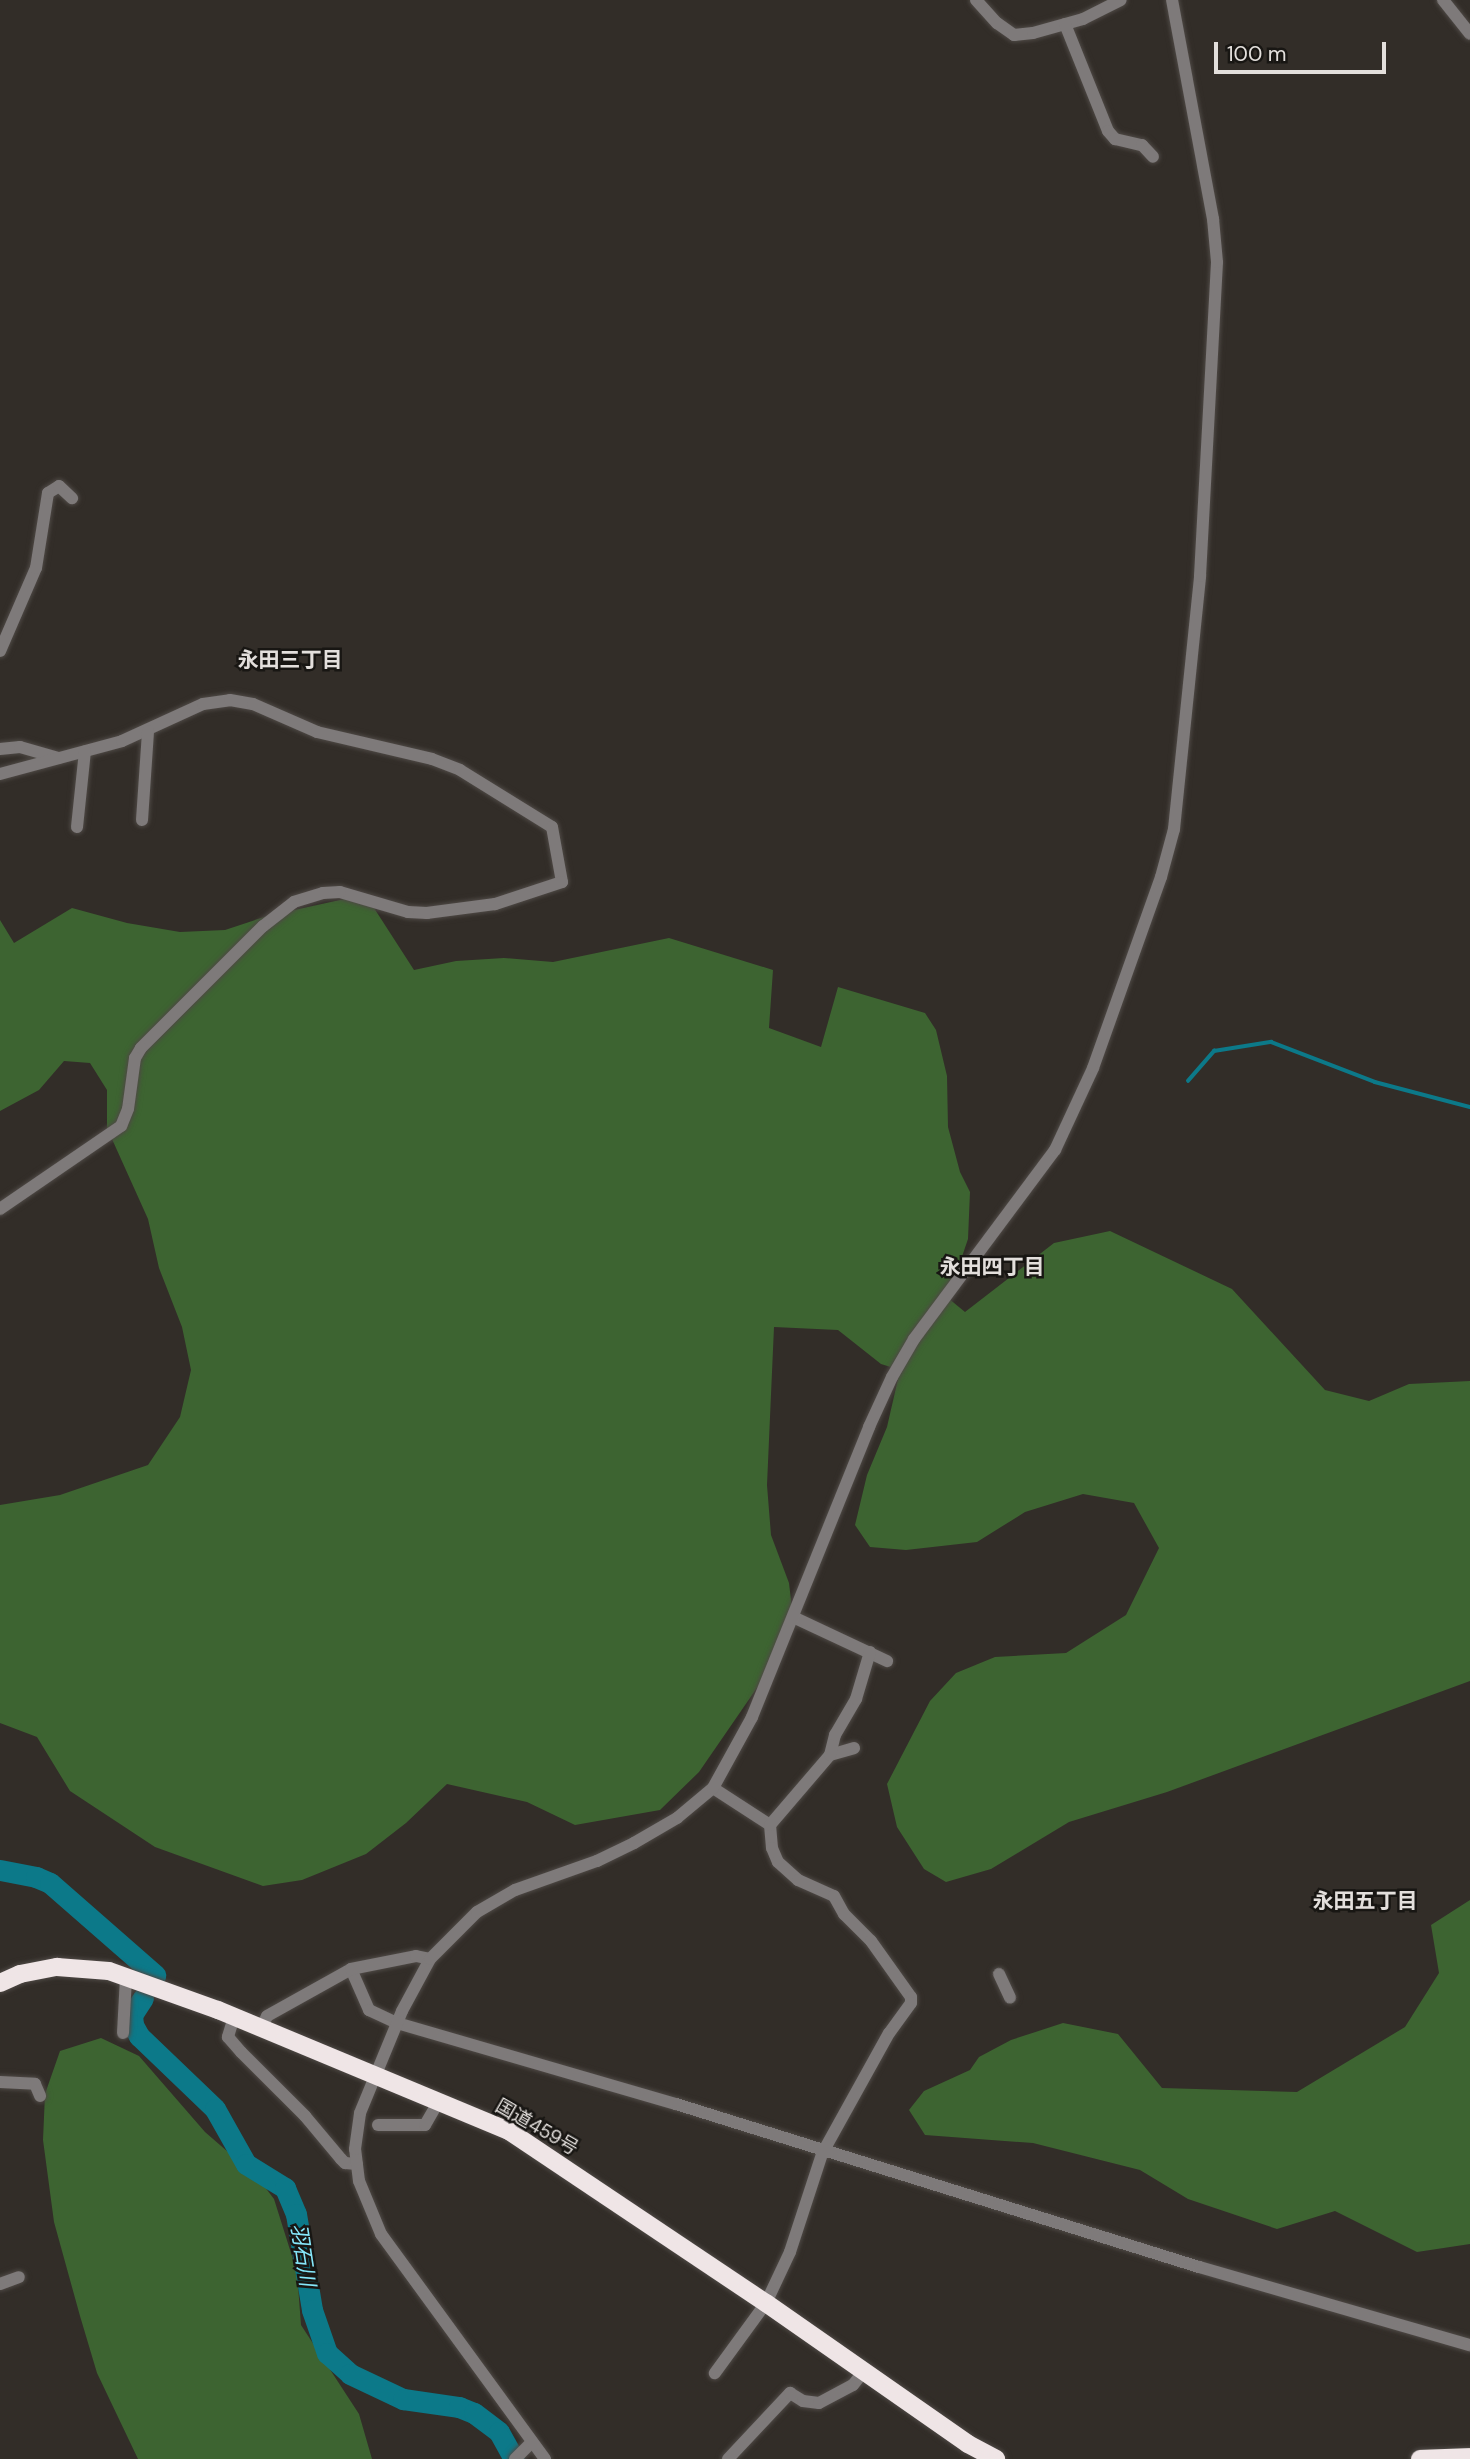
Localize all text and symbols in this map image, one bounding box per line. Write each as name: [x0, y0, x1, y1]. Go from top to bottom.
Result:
scale bar: [1218, 28, 1390, 72]
text: 100 m: [1227, 40, 1287, 68]
district label: 永田三丁目: [238, 647, 342, 673]
district label: 永田四丁目: [940, 1254, 1044, 1280]
district label: 永田五丁目: [1313, 1888, 1417, 1914]
street label: 国道459号: [492, 2094, 582, 2160]
water label: 羽石川: [286, 2222, 320, 2288]

